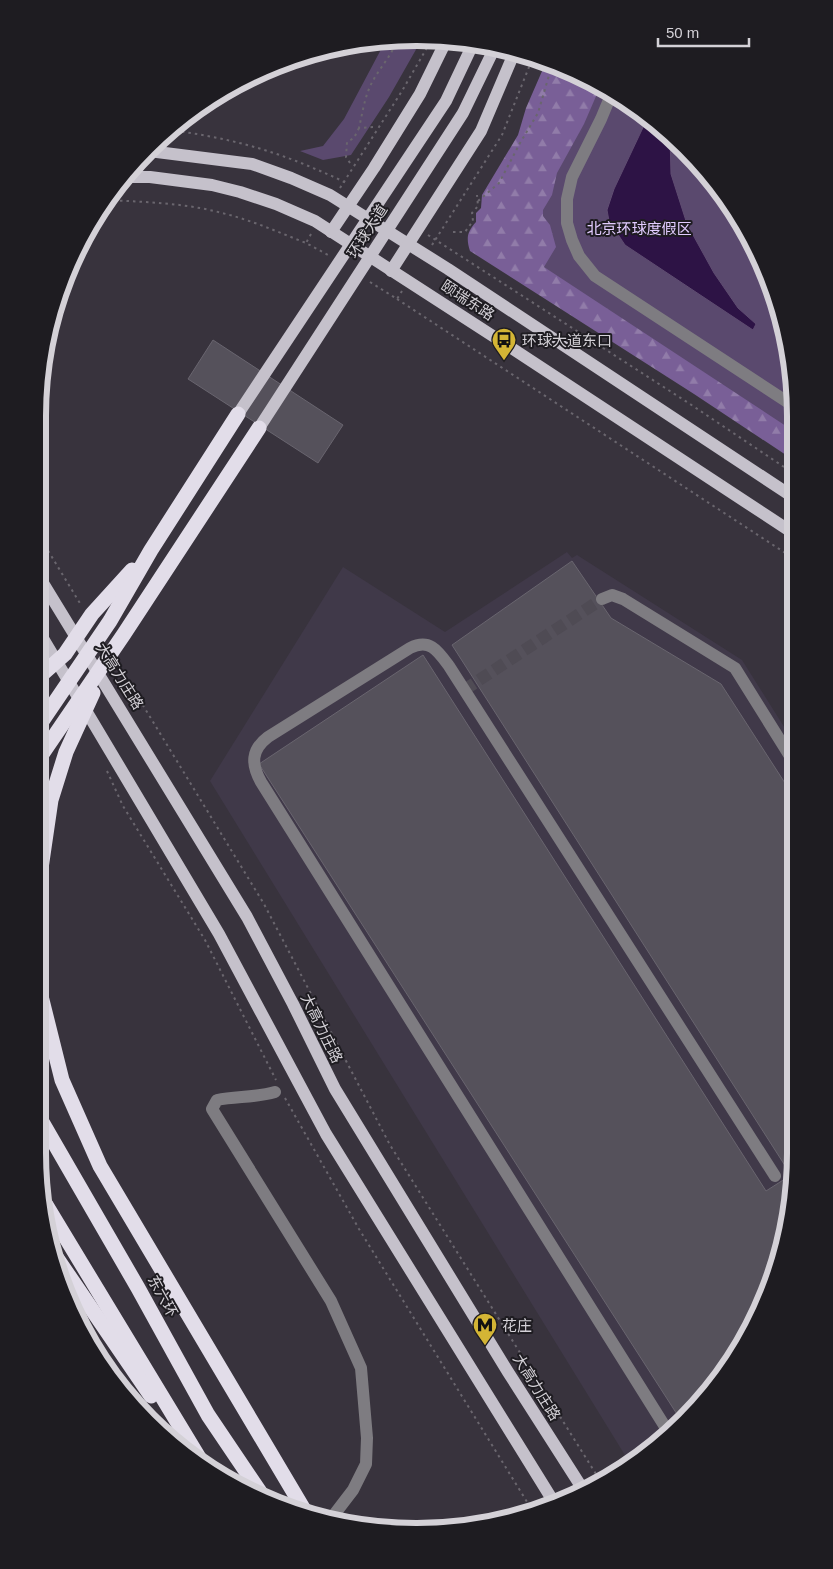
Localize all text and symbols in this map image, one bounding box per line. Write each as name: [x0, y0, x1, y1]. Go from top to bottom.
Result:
scale bar: [658, 15, 749, 47]
text: 50 m: [666, 24, 699, 41]
street label: 环球大道: [344, 201, 390, 261]
park label: 北京环球度假区: [586, 220, 692, 237]
street label: 颐瑞东路: [438, 277, 498, 323]
bus stop icon: 环球大道东口: [491, 327, 517, 361]
place label: 环球大道东口: [522, 332, 612, 349]
street label: 大高力庄路: [93, 640, 147, 712]
street label: 大高力庄路: [298, 991, 346, 1065]
street label: 东六环: [145, 1272, 181, 1320]
metro station icon: 花庄: [472, 1312, 498, 1346]
place label: 花庄: [502, 1317, 532, 1334]
street label: 大高力庄路: [510, 1351, 564, 1423]

